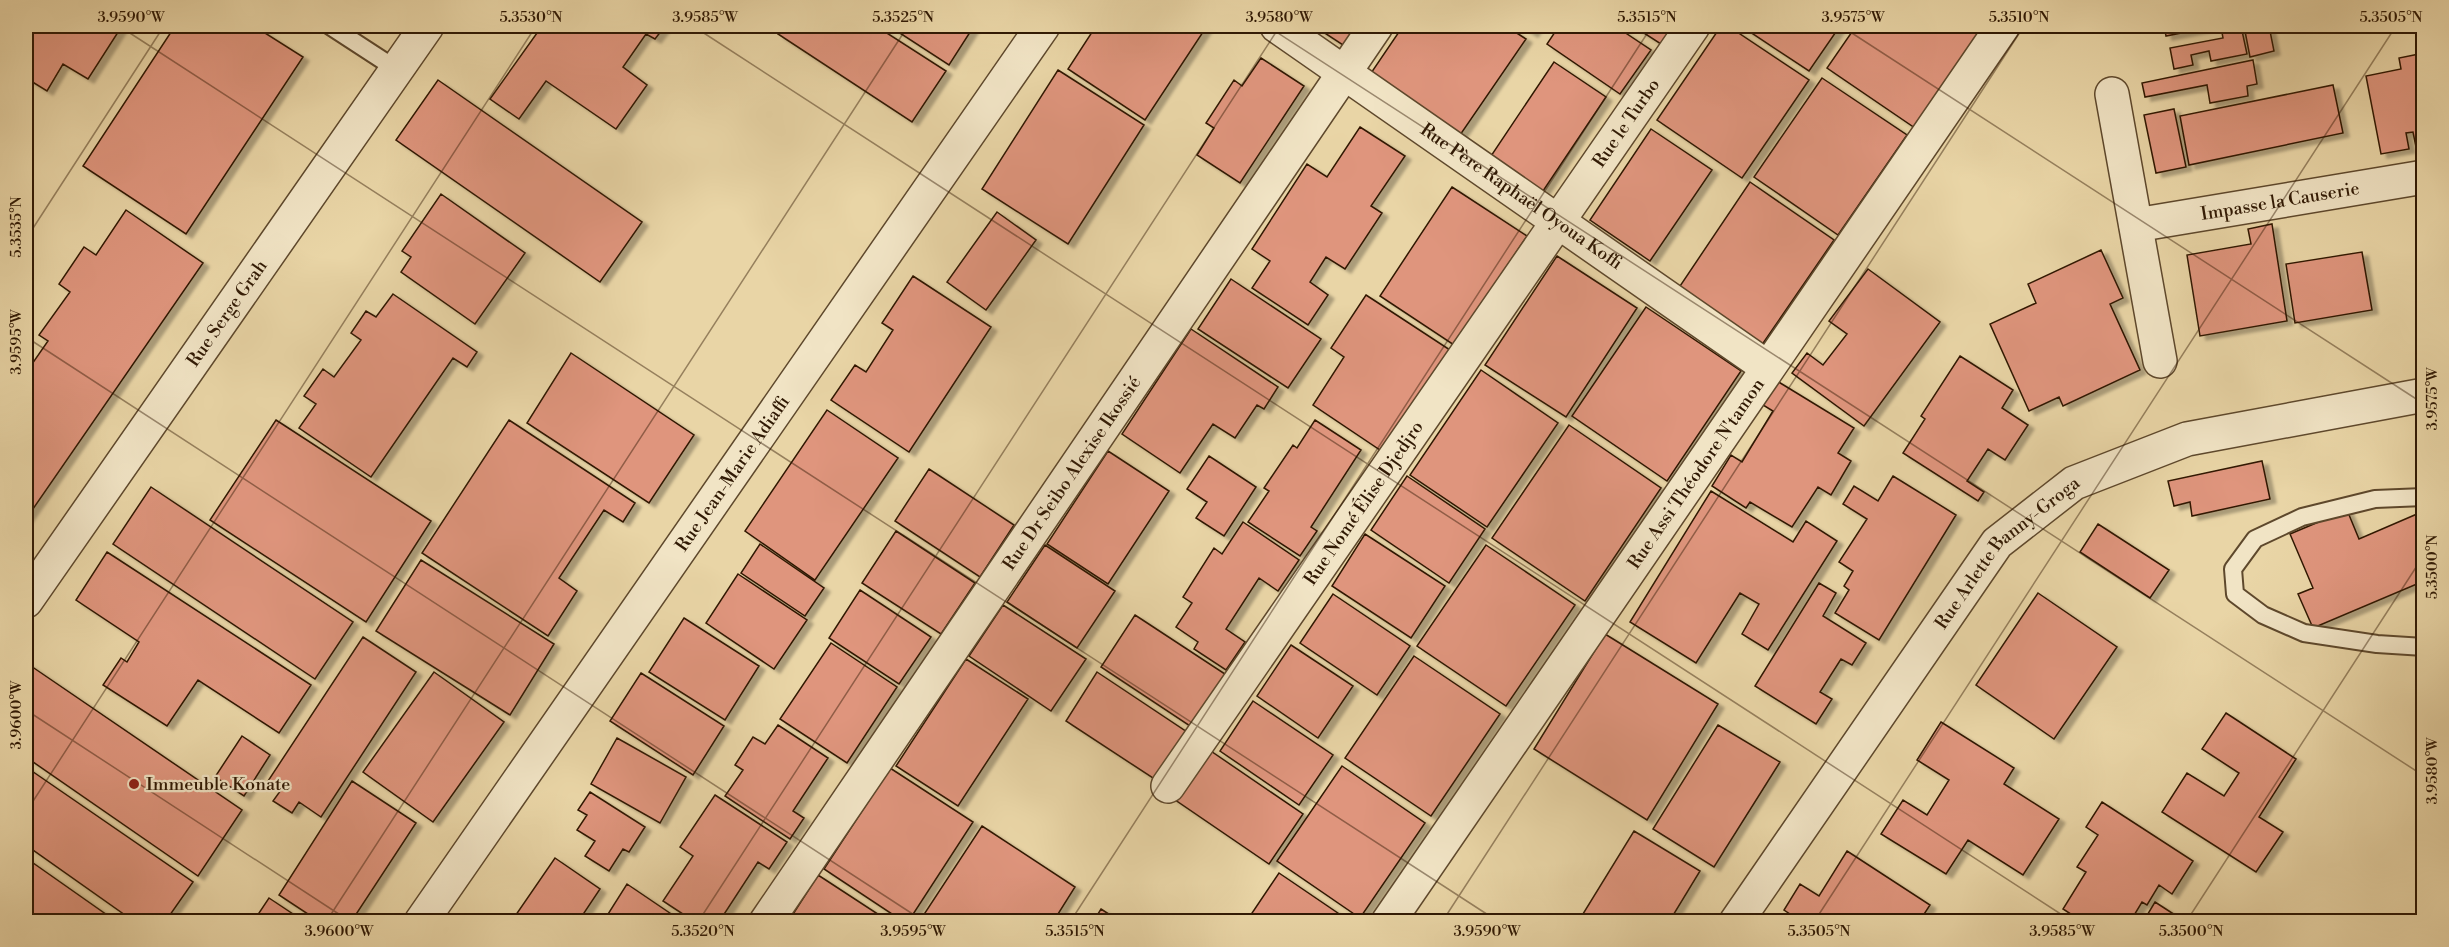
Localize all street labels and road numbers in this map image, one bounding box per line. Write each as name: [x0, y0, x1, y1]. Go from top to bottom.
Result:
street label: Rue le Turbo: [1588, 74, 1665, 172]
street label: Rue Père Raphaël Oyoua Koffi: [1416, 118, 1627, 275]
street label: Impasse la Causerie: [2199, 177, 2361, 226]
street label: Rue Serge Grah: [182, 255, 273, 371]
street label: Rue Dr Seibo Alexise Ikossié: [998, 372, 1146, 575]
street label: Rue Assi Théodore N'tamon: [1623, 374, 1770, 574]
street label: Rue Jean-Marie Adiaffi: [671, 391, 795, 556]
street label: Rue Nomé Élise Djedjro: [1299, 417, 1429, 590]
street label: Rue Arlette Banny-Groga: [1930, 471, 2085, 634]

